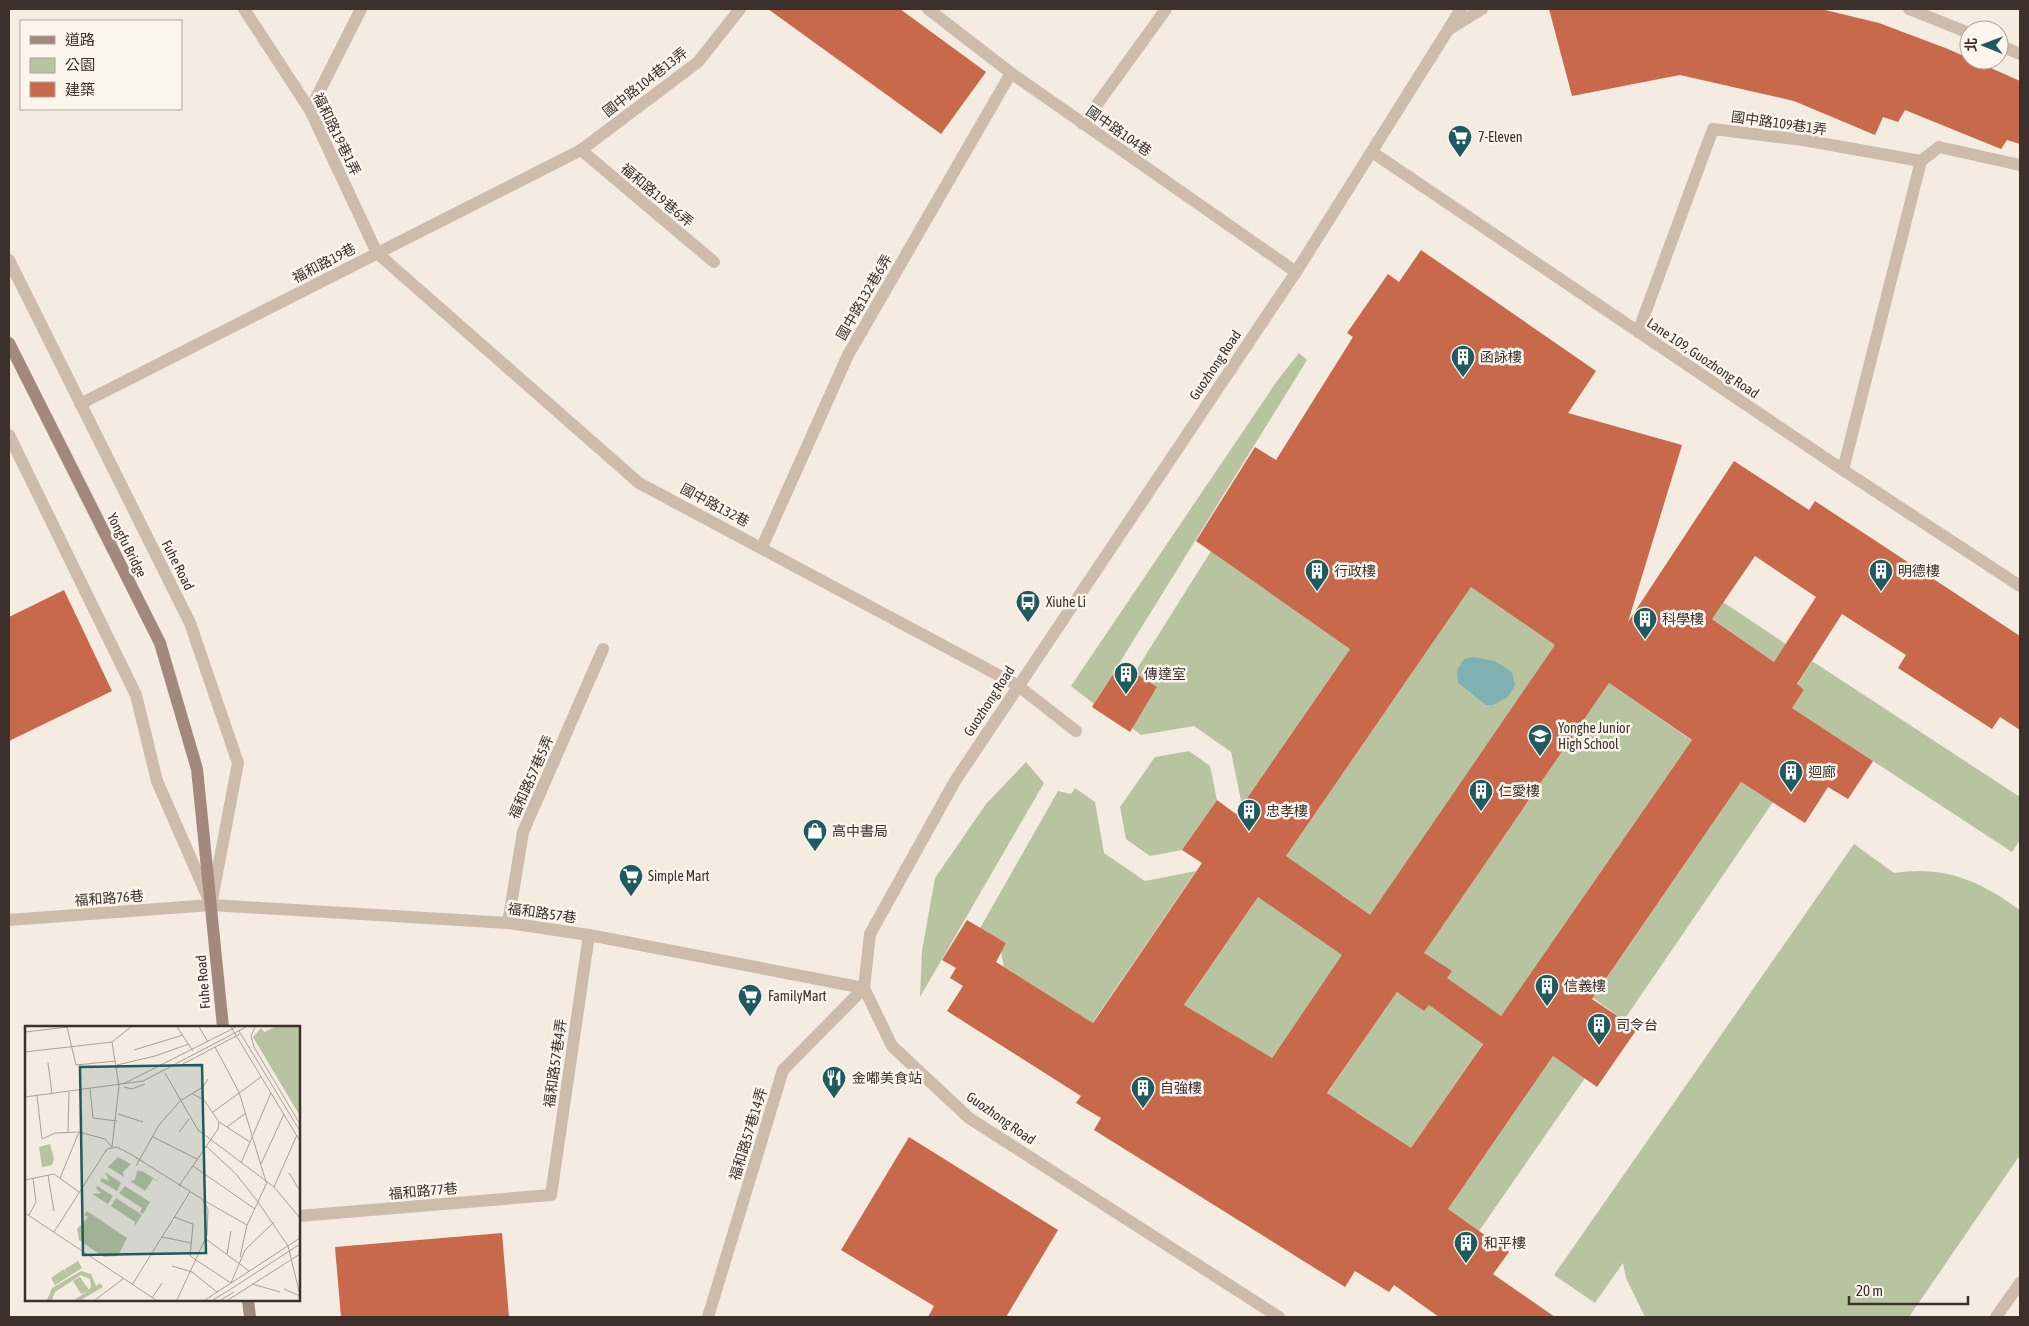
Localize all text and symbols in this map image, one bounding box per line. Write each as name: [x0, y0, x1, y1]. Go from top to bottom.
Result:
legend: [20, 20, 182, 110]
north arrow: [1959, 20, 2009, 70]
text: 道路: [65, 31, 95, 48]
text: 北: [1963, 38, 1979, 52]
street label: 國中路104巷13弄: [600, 44, 690, 120]
text: 公園: [65, 56, 95, 73]
text: 建築: [65, 81, 95, 98]
street label: 福和路19巷1弄: [310, 90, 364, 178]
street label: 國中路104巷: [1083, 103, 1155, 159]
street label: 國中路109巷1弄: [1730, 108, 1828, 138]
supermarket icon: 7-Eleven: [1447, 124, 1473, 158]
place label: 7-Eleven: [1478, 129, 1523, 145]
street label: 福和路19巷6弄: [617, 160, 697, 230]
street label: 福和路19巷: [290, 240, 358, 286]
street label: 國中路132巷6弄: [833, 251, 895, 343]
street label: Lane 109, Guozhong Road: [1644, 315, 1762, 401]
street label: Guozhong Road: [1186, 327, 1244, 403]
building icon: 函詠樓: [1450, 344, 1476, 378]
place label: 函詠樓: [1480, 349, 1522, 365]
street label: 國中路132巷: [678, 480, 752, 530]
street label: Yongfu Bridge: [104, 510, 150, 580]
street label: Fuhe Road: [159, 537, 197, 593]
building icon: 行政樓: [1304, 558, 1330, 592]
building icon: 明德樓: [1868, 558, 1894, 592]
place label: 行政樓: [1334, 563, 1376, 579]
place label: 明德樓: [1898, 563, 1940, 579]
bus stop icon: Xiuhe Li: [1015, 589, 1041, 623]
place label: Xiuhe Li: [1046, 594, 1086, 610]
building icon: 科學樓: [1632, 606, 1658, 640]
place label: 科學樓: [1662, 611, 1704, 627]
building icon: 傳達室: [1113, 661, 1139, 695]
street label: Guozhong Road: [960, 663, 1018, 739]
place label: 傳達室: [1144, 666, 1186, 682]
place label: Yonghe Junior High School: [1558, 720, 1631, 752]
school or university icon: Yonghe Junior High School: [1527, 723, 1553, 757]
street label: 福和路57巷5弄: [505, 733, 557, 821]
building icon: 迴廊: [1778, 759, 1804, 793]
place label: 迴廊: [1808, 764, 1836, 780]
building icon: 仁愛樓: [1468, 778, 1494, 812]
place label: 仁愛樓: [1498, 783, 1540, 799]
building icon: 忠孝樓: [1236, 798, 1262, 832]
place label: 忠孝樓: [1266, 803, 1308, 819]
shop icon: 高中書局: [802, 818, 828, 852]
place label: 高中書局: [832, 823, 888, 839]
supermarket icon: Simple Mart: [618, 863, 644, 897]
place label: Simple Mart: [648, 868, 710, 884]
street label: 福和路76巷: [74, 888, 144, 908]
street label: 福和路57巷: [507, 900, 577, 926]
street label: Fuhe Road: [193, 954, 213, 1010]
building icon: 信義樓: [1534, 973, 1560, 1007]
place label: 信義樓: [1564, 978, 1606, 994]
supermarket icon: FamilyMart: [737, 983, 763, 1017]
place label: FamilyMart: [768, 988, 826, 1004]
building icon: 司令台: [1586, 1012, 1612, 1046]
street label: 福和路57巷4弄: [541, 1017, 569, 1109]
place label: 司令台: [1616, 1017, 1658, 1033]
inset map: [25, 1026, 300, 1301]
restaurant icon: 金嘟美食站: [821, 1065, 847, 1099]
place label: 金嘟美食站: [852, 1070, 922, 1086]
building icon: 自強樓: [1130, 1075, 1156, 1109]
place label: 自強樓: [1160, 1080, 1202, 1096]
street label: 福和路57巷14弄: [726, 1086, 770, 1182]
street label: Guozhong Road: [963, 1088, 1039, 1148]
street label: 福和路77巷: [388, 1180, 458, 1202]
building icon: 和平樓: [1453, 1230, 1479, 1264]
place label: 和平樓: [1484, 1235, 1526, 1251]
scale bar: [1849, 1274, 1968, 1306]
text: 20 m: [1856, 1282, 1883, 1299]

